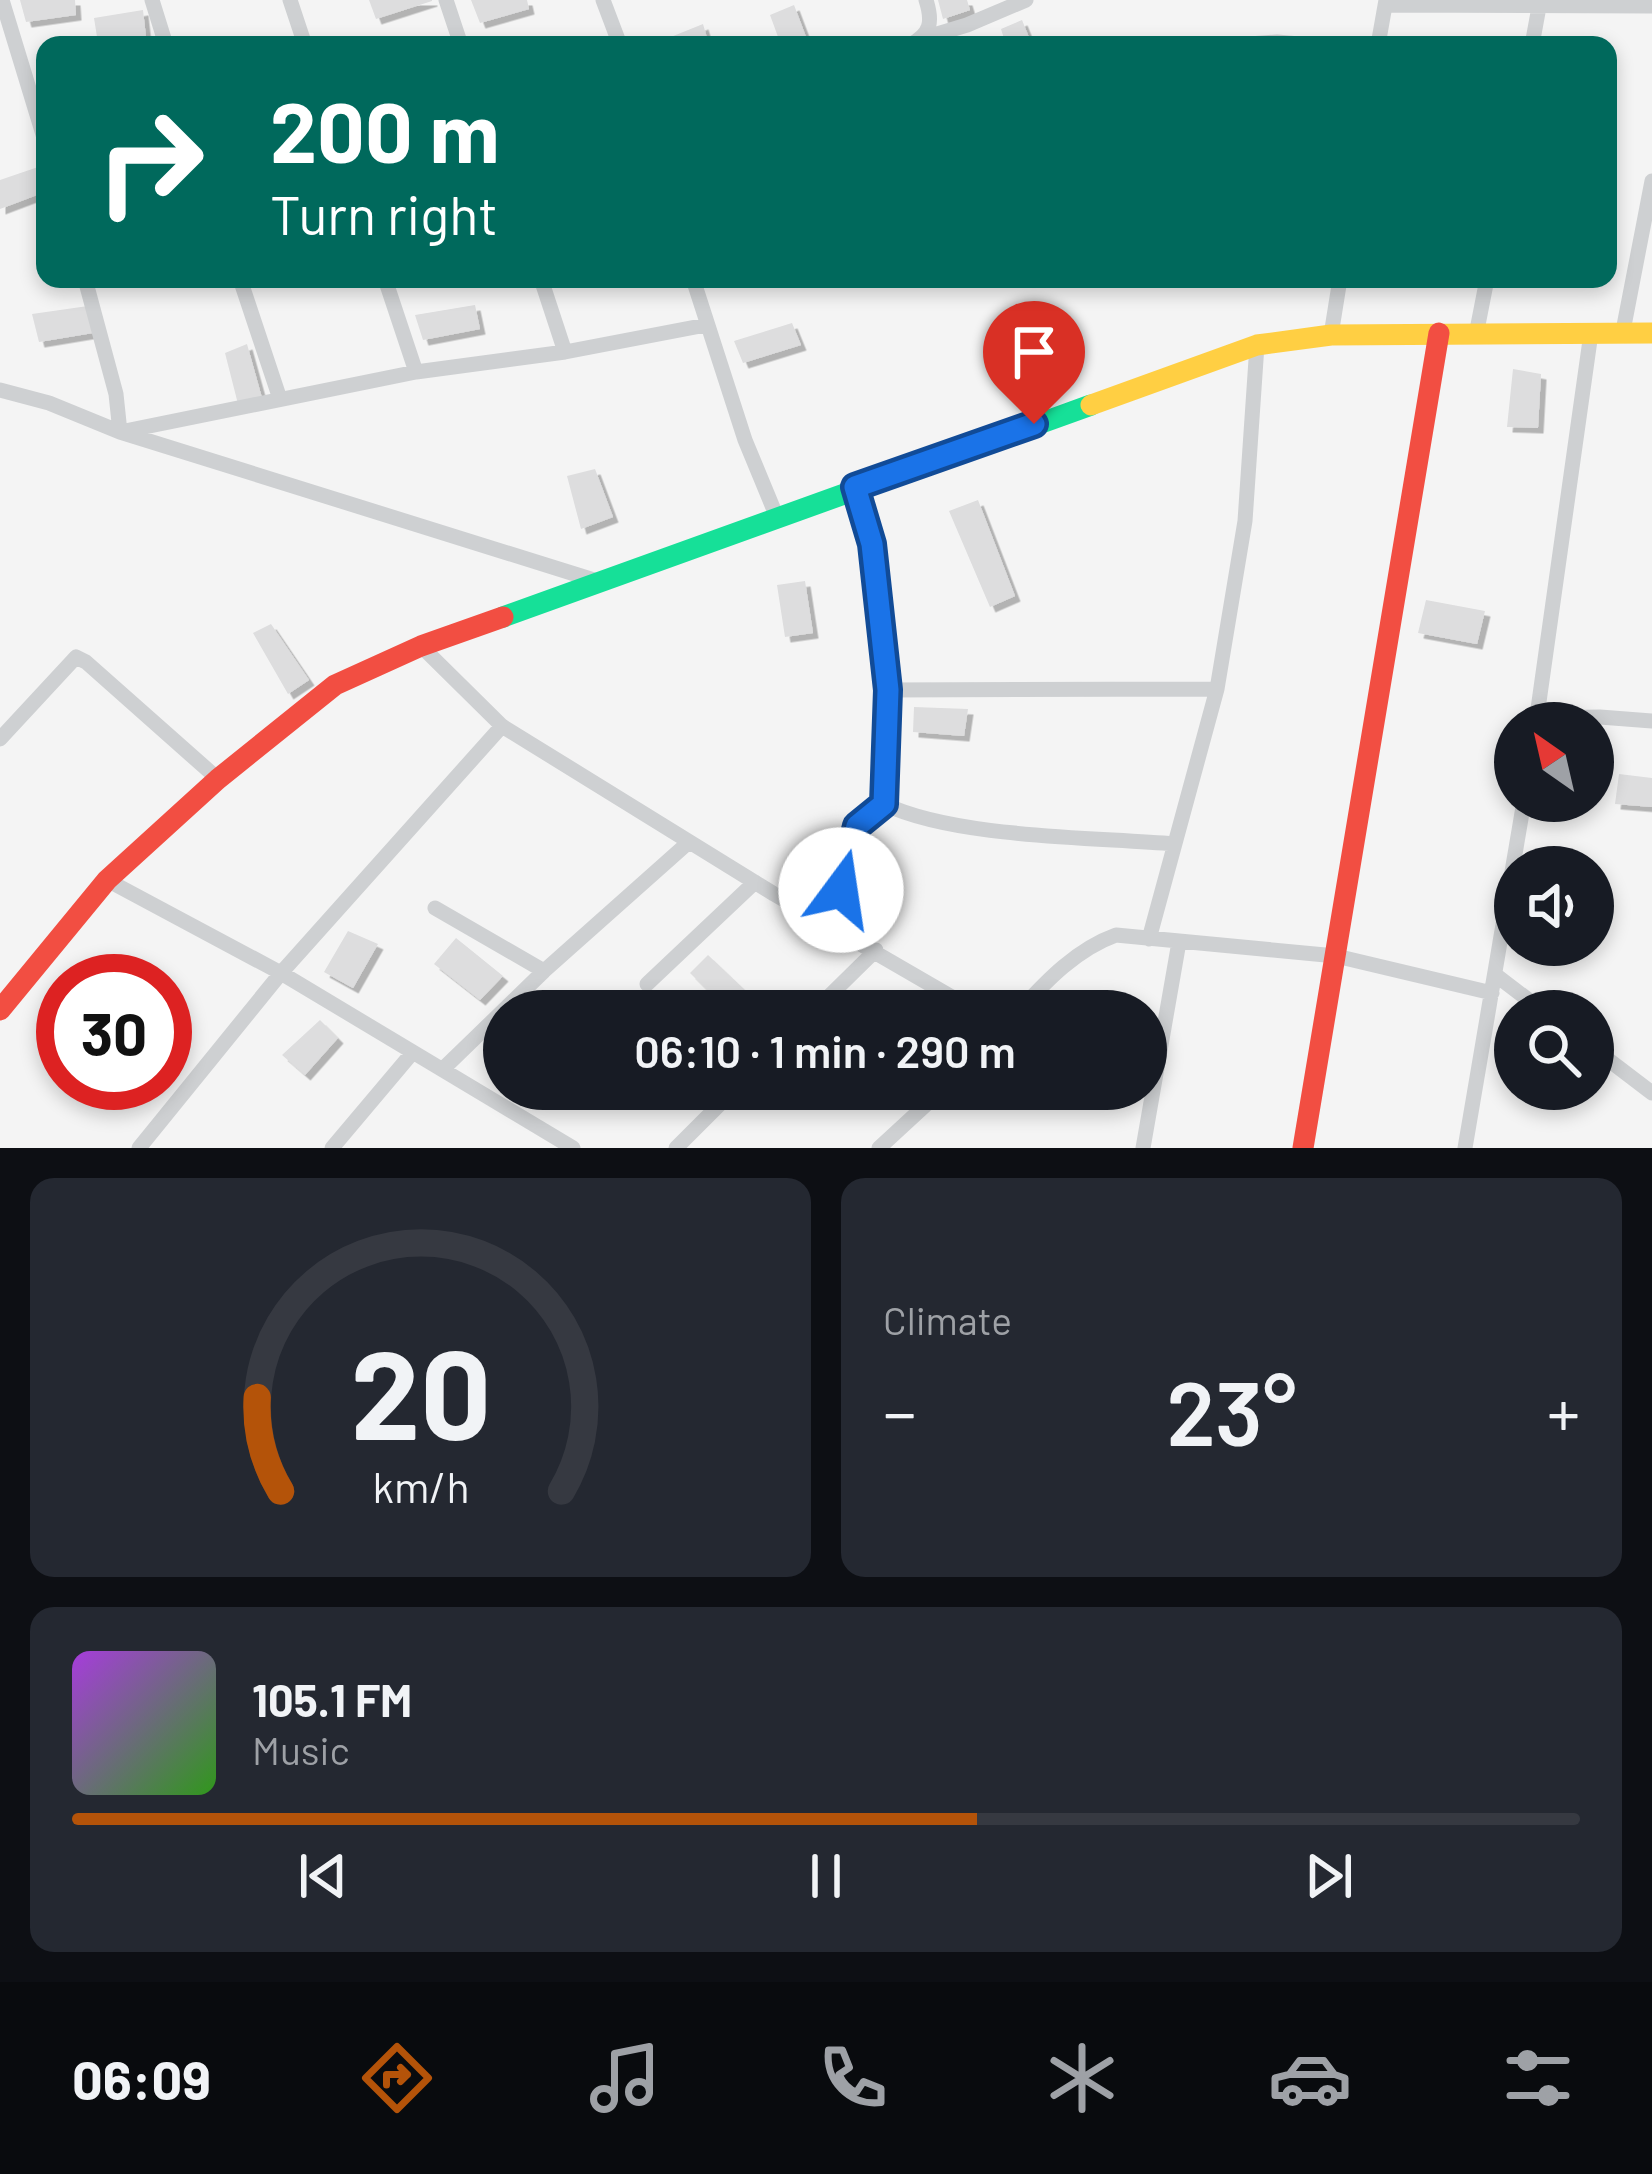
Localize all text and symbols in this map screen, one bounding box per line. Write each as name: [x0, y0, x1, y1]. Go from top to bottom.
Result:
text: 200 m: [270, 79, 500, 180]
icon: right: [72, 84, 228, 240]
text: Turn right: [270, 181, 498, 246]
pin: [983, 301, 1085, 424]
icon: arrive: [1001, 319, 1067, 385]
north arrow: [1494, 702, 1614, 822]
map controls: [1494, 702, 1614, 1110]
position arrow: [778, 827, 904, 953]
button: sound: [1494, 846, 1614, 966]
speed limit sign: 30: [36, 954, 192, 1110]
button: search: [1494, 990, 1614, 1110]
text: 06:10 · 1 min · 290 m: [634, 1023, 1016, 1077]
text: Climate: [883, 1296, 1012, 1343]
text: 20: [350, 1315, 491, 1465]
text: 23°: [1166, 1356, 1297, 1464]
text: −: [883, 1371, 916, 1450]
text: +: [1547, 1371, 1580, 1450]
text: km/h: [372, 1459, 469, 1511]
text: 105.1 FM: [252, 1672, 412, 1726]
text: Music: [252, 1726, 350, 1773]
icon: previous: [290, 1843, 356, 1909]
icon: pause: [793, 1843, 859, 1909]
icon: next: [1296, 1843, 1362, 1909]
icon: directions: [355, 2036, 439, 2120]
icon: music: [583, 2036, 667, 2120]
icon: phone: [811, 2036, 895, 2120]
icon: climate: [1040, 2036, 1124, 2120]
icon: car: [1268, 2036, 1352, 2120]
icon: filters: [1496, 2036, 1580, 2120]
text: 06:09: [72, 2046, 211, 2111]

